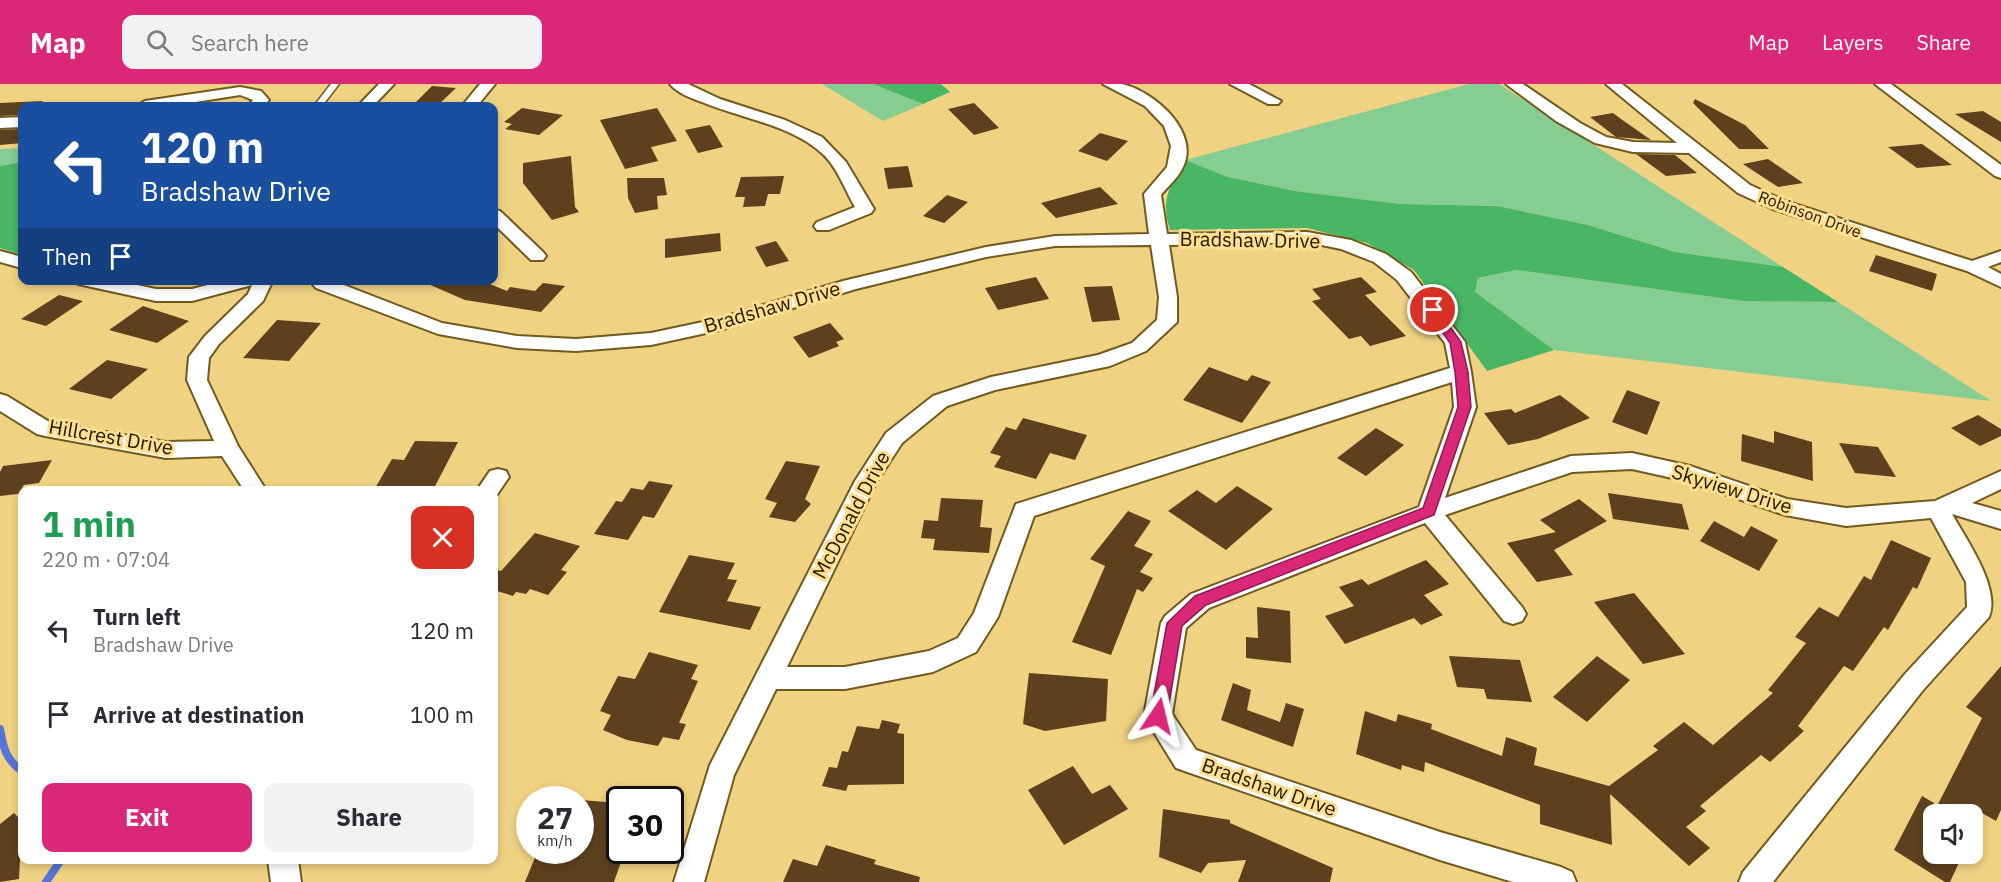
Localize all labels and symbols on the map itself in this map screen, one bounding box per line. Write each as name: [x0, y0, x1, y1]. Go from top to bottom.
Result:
street label: Robinson Drive: [1756, 186, 1864, 242]
street label: Bradshaw Drive: [1179, 225, 1321, 254]
street label: Bradshaw Drive: [700, 274, 843, 339]
pin: [1407, 284, 1458, 335]
street label: Hillcrest Drive: [47, 412, 175, 461]
street label: McDonald Drive: [806, 446, 896, 583]
street label: Skyview Drive: [1669, 457, 1796, 520]
position arrow: [1126, 684, 1190, 748]
street label: Bradshaw Drive: [1198, 751, 1340, 822]
speed limit sign: 30: [606, 786, 684, 864]

